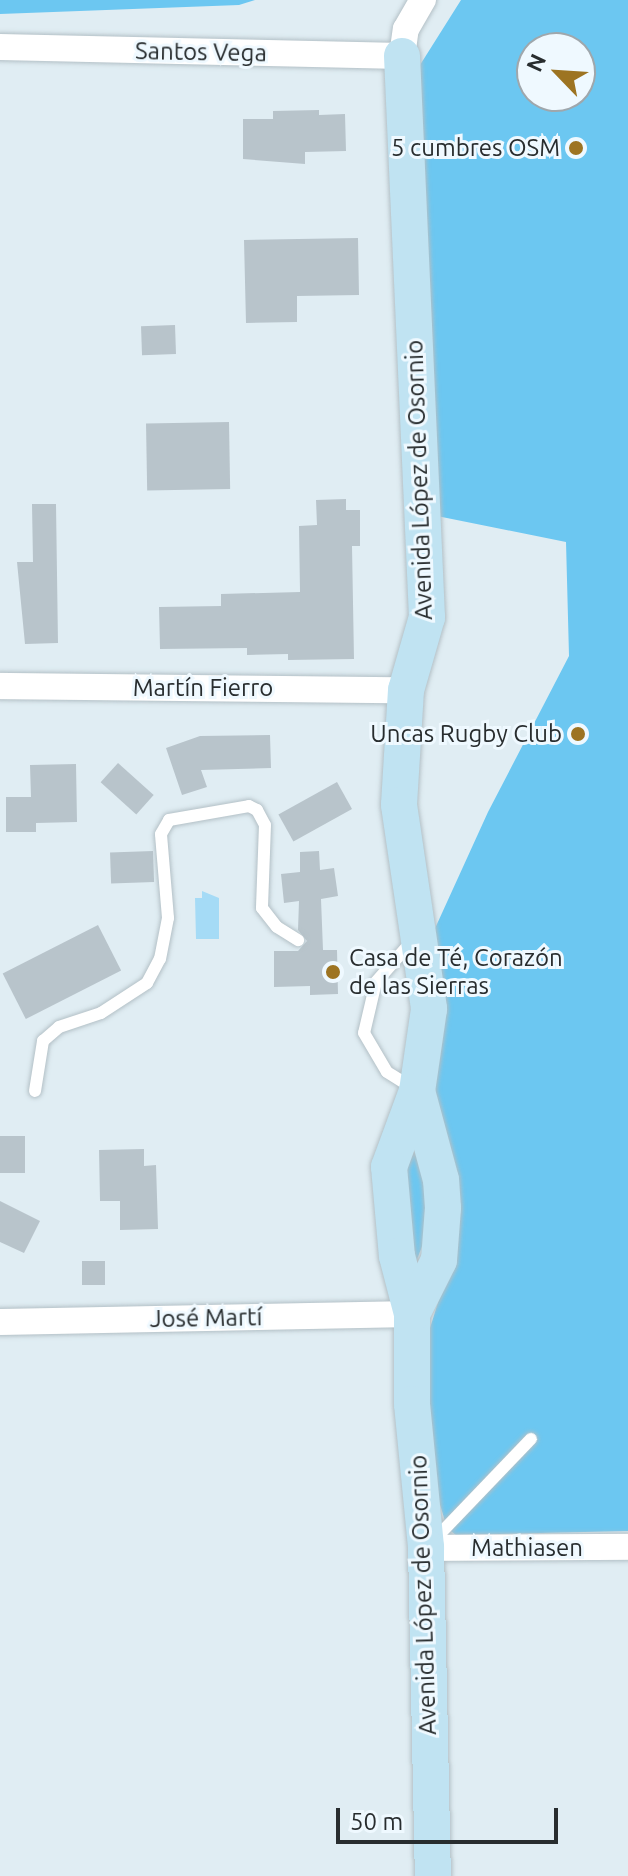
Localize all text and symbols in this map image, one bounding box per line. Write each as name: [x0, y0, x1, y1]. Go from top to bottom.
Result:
north arrow: [516, 32, 596, 112]
street label: Santos Vega: [135, 36, 267, 68]
text: N: [521, 50, 550, 75]
place label: 5 cumbres OSM: [391, 134, 560, 162]
marker: 5 cumbres OSM: [567, 139, 585, 157]
street label: Avenida López de Osornio: [400, 339, 438, 621]
street label: Martín Fierro: [133, 674, 273, 702]
place label: Uncas Rugby Club: [370, 720, 562, 748]
marker: Uncas Rugby Club: [569, 725, 587, 743]
place label: Casa de Té, Corazón de las Sierras: [349, 944, 563, 1000]
marker: Casa de Té, Corazón de las Sierras: [324, 963, 342, 981]
street label: José Martí: [149, 1303, 263, 1333]
street label: Avenida López de Osornio: [404, 1454, 442, 1736]
street label: Mathiasen: [471, 1534, 583, 1562]
scale bar: [340, 1792, 562, 1842]
text: 50 m: [350, 1808, 403, 1835]

